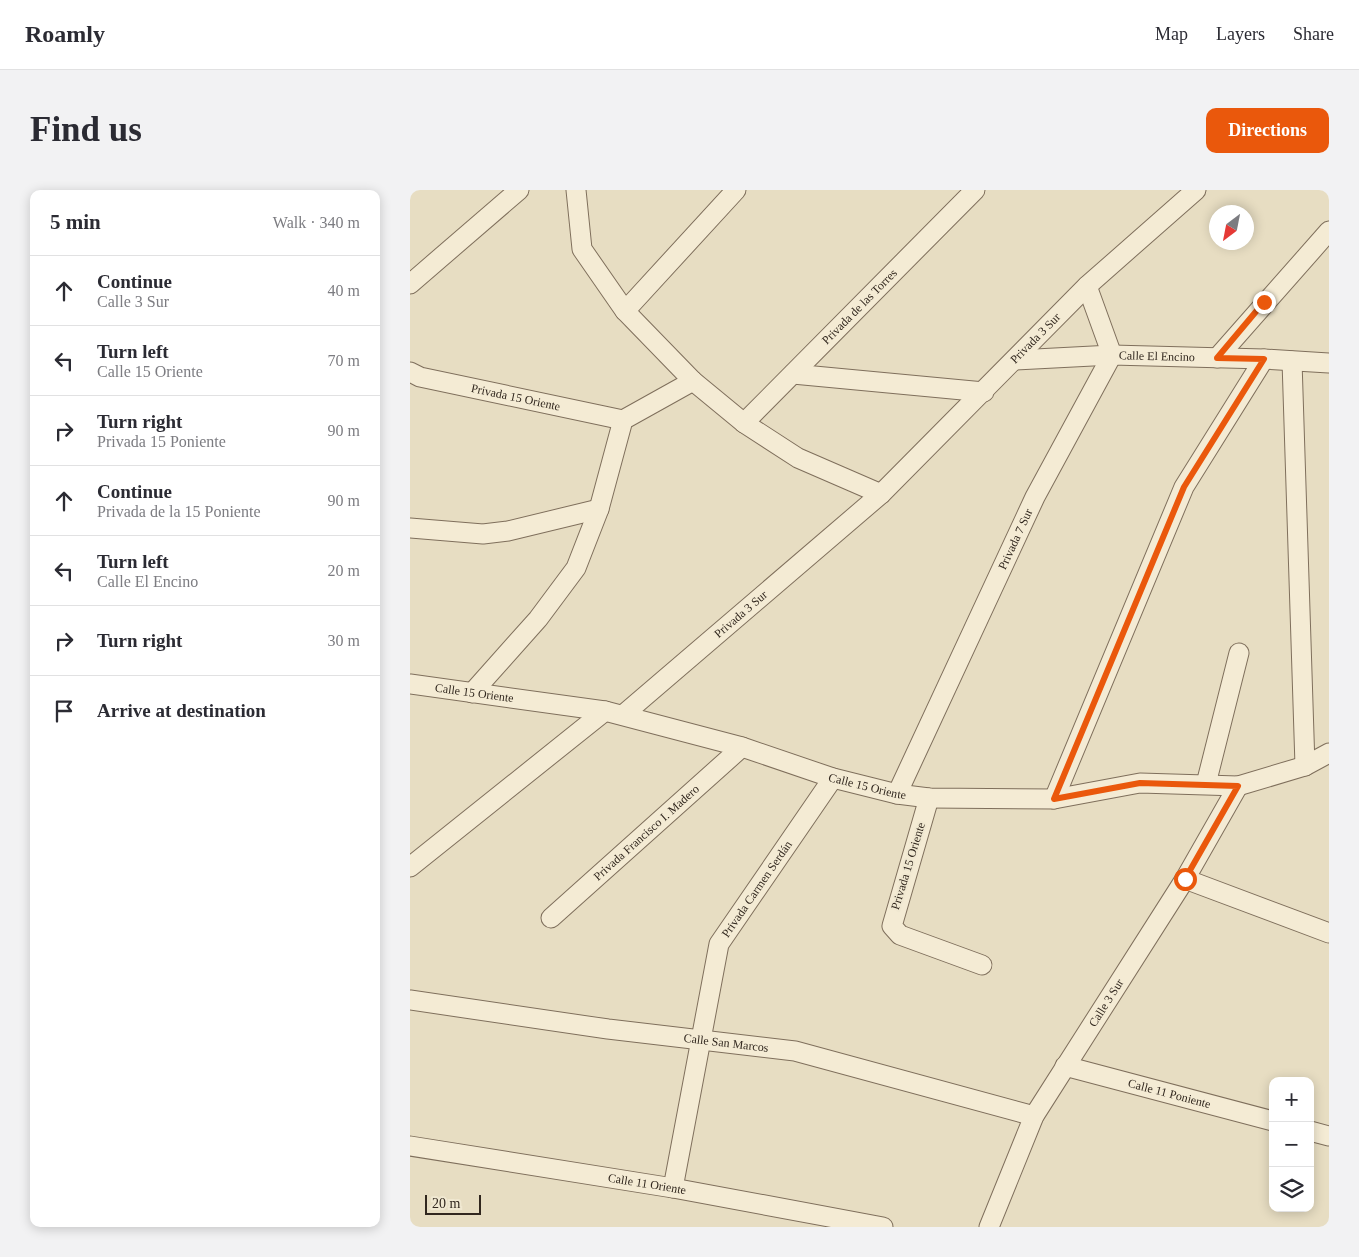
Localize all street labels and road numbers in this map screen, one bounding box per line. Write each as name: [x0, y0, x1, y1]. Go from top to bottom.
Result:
street label: Privada de las Torres: [819, 266, 900, 347]
street label: Privada 3 Sur: [1007, 310, 1063, 366]
street label: Calle El Encino: [1119, 348, 1195, 364]
street label: Privada 15 Oriente: [470, 381, 562, 414]
street label: Privada 7 Sur: [995, 507, 1036, 572]
street label: Privada 3 Sur: [711, 588, 770, 641]
street label: Calle 15 Oriente: [434, 681, 515, 705]
street label: Calle 15 Oriente: [827, 770, 907, 802]
street label: Privada Francisco I. Madero: [591, 782, 702, 883]
street label: Privada 15 Oriente: [888, 821, 928, 911]
street label: Privada Carmen Serdán: [719, 838, 795, 940]
street label: Calle 3 Sur: [1086, 976, 1127, 1029]
street label: Calle San Marcos: [683, 1031, 770, 1055]
street label: Calle 11 Poniente: [1127, 1076, 1212, 1111]
street label: Calle 11 Oriente: [607, 1171, 687, 1197]

